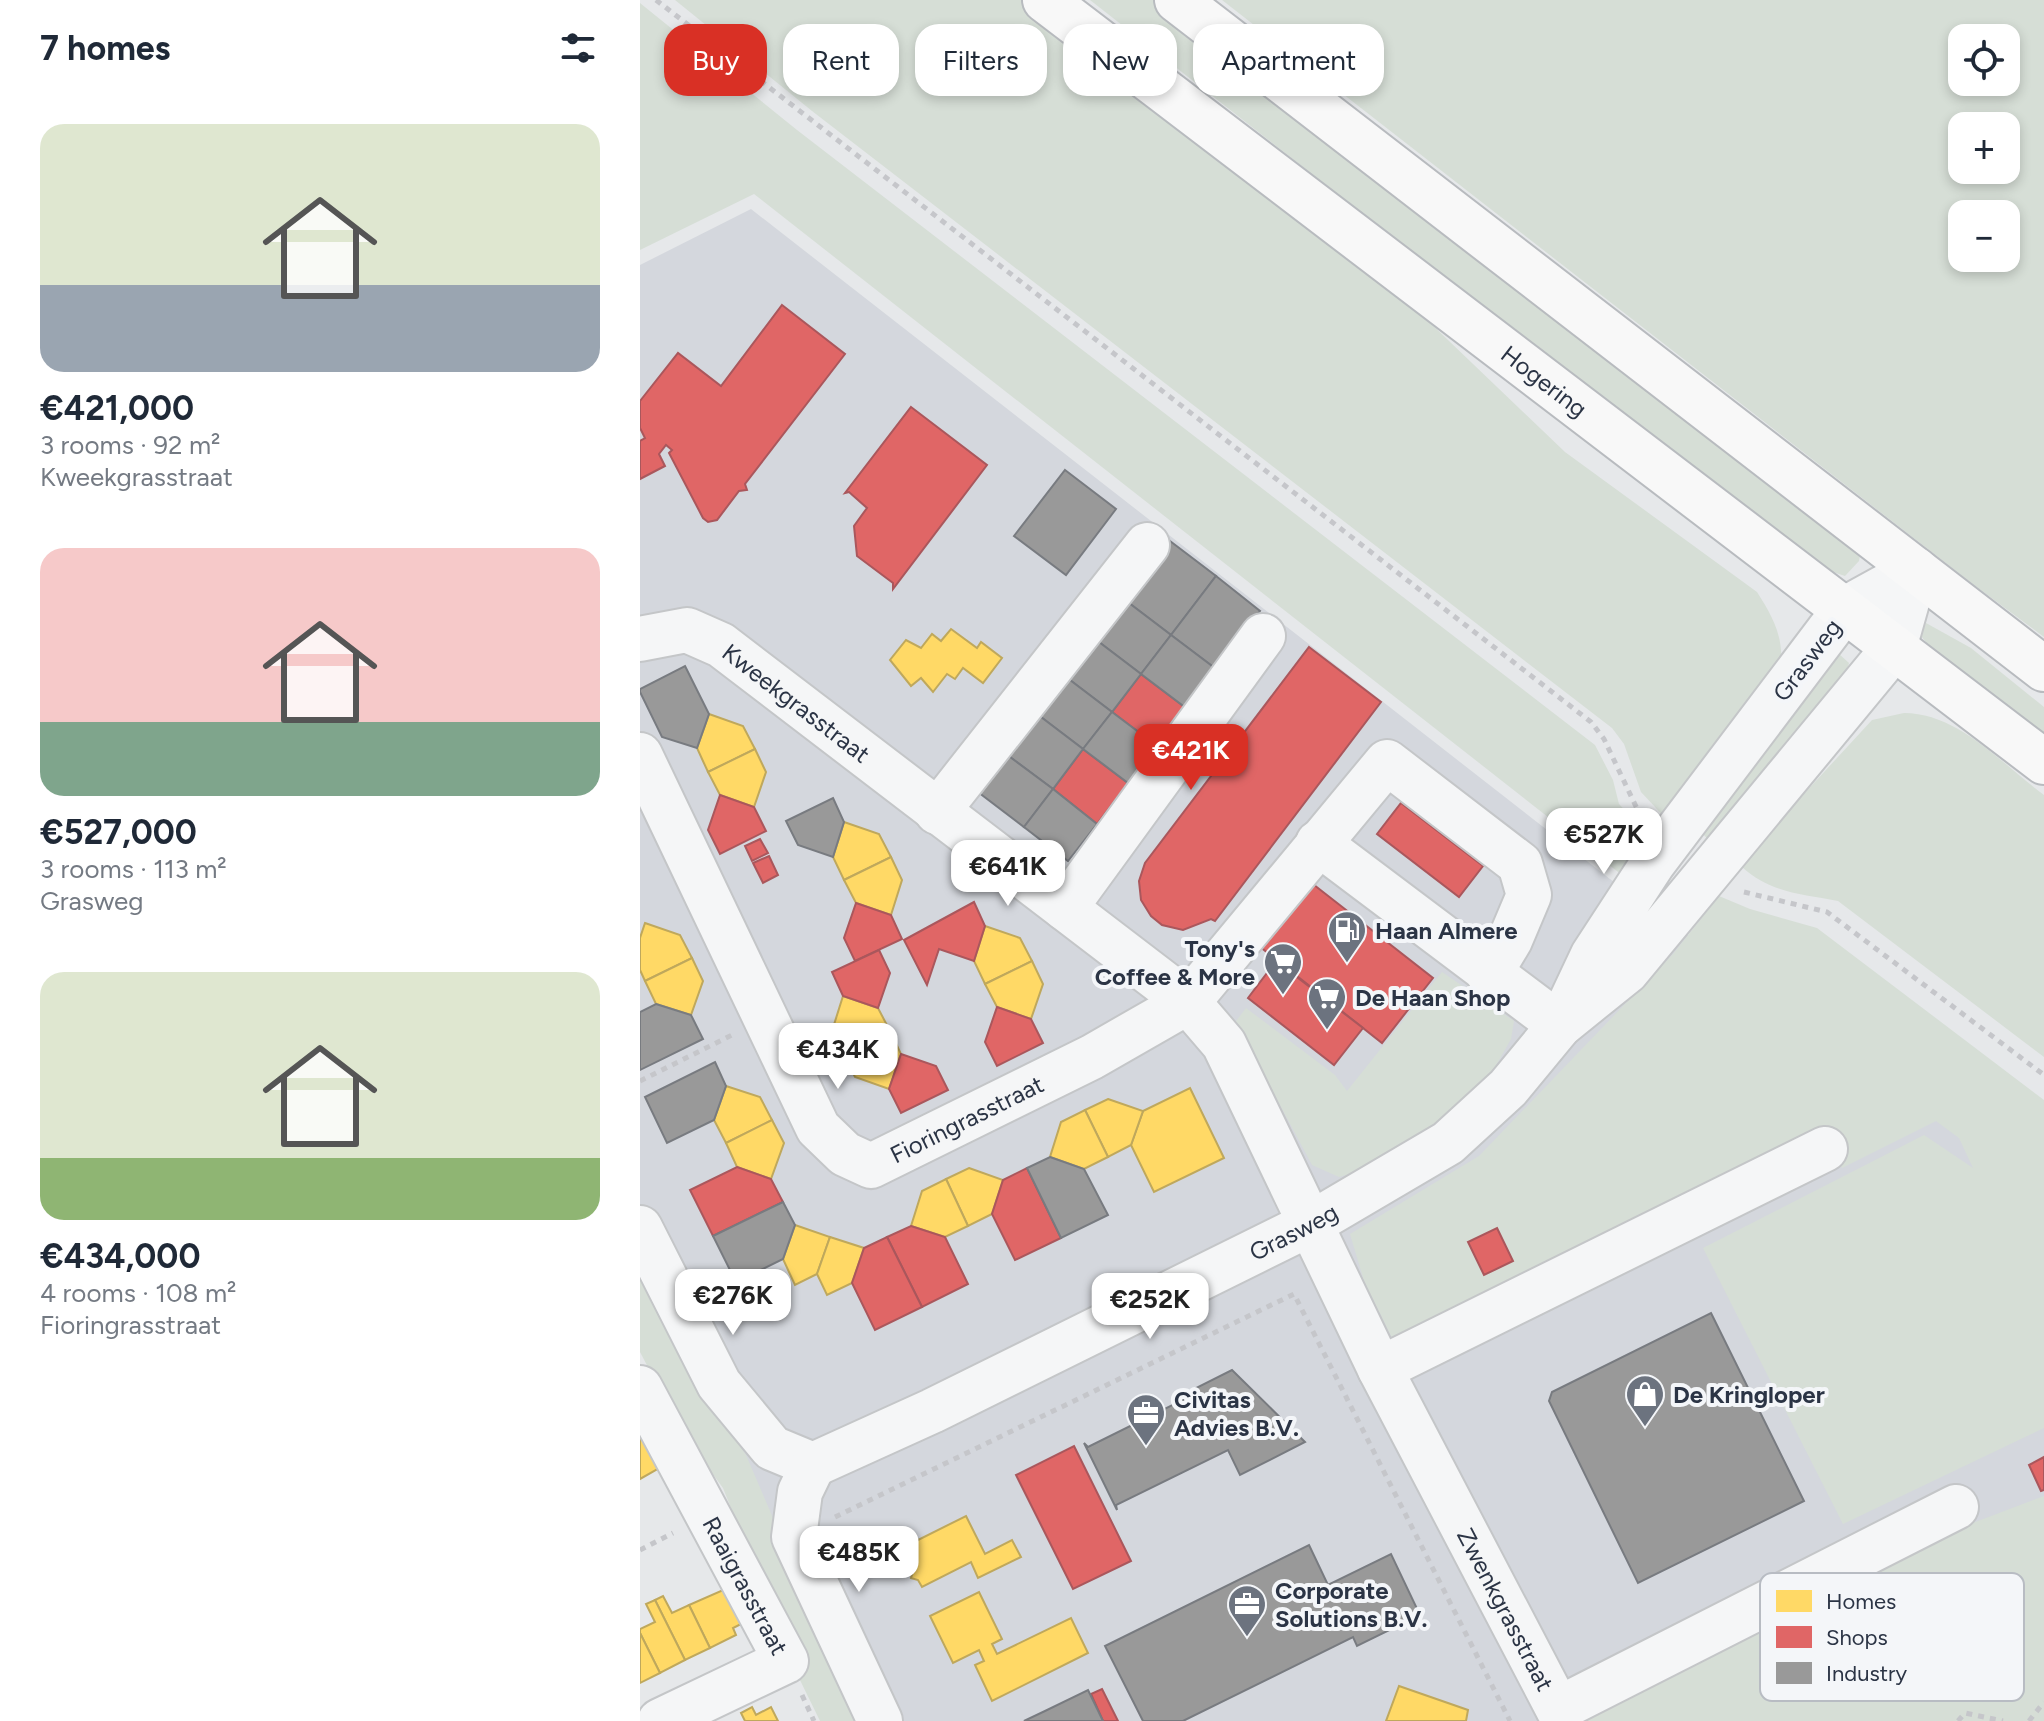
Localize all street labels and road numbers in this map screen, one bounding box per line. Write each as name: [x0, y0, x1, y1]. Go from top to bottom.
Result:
street label: Hogering: [1496, 339, 1593, 423]
street label: Grasweg: [1767, 613, 1847, 707]
street label: Kweekgrasstraat: [717, 637, 876, 768]
street label: Fioringrasstraat: [885, 1069, 1048, 1169]
street label: Grasweg: [1244, 1197, 1343, 1266]
street label: Raaigrasstraat: [697, 1511, 794, 1660]
street label: Zwenkgrasstraat: [1451, 1523, 1560, 1696]

